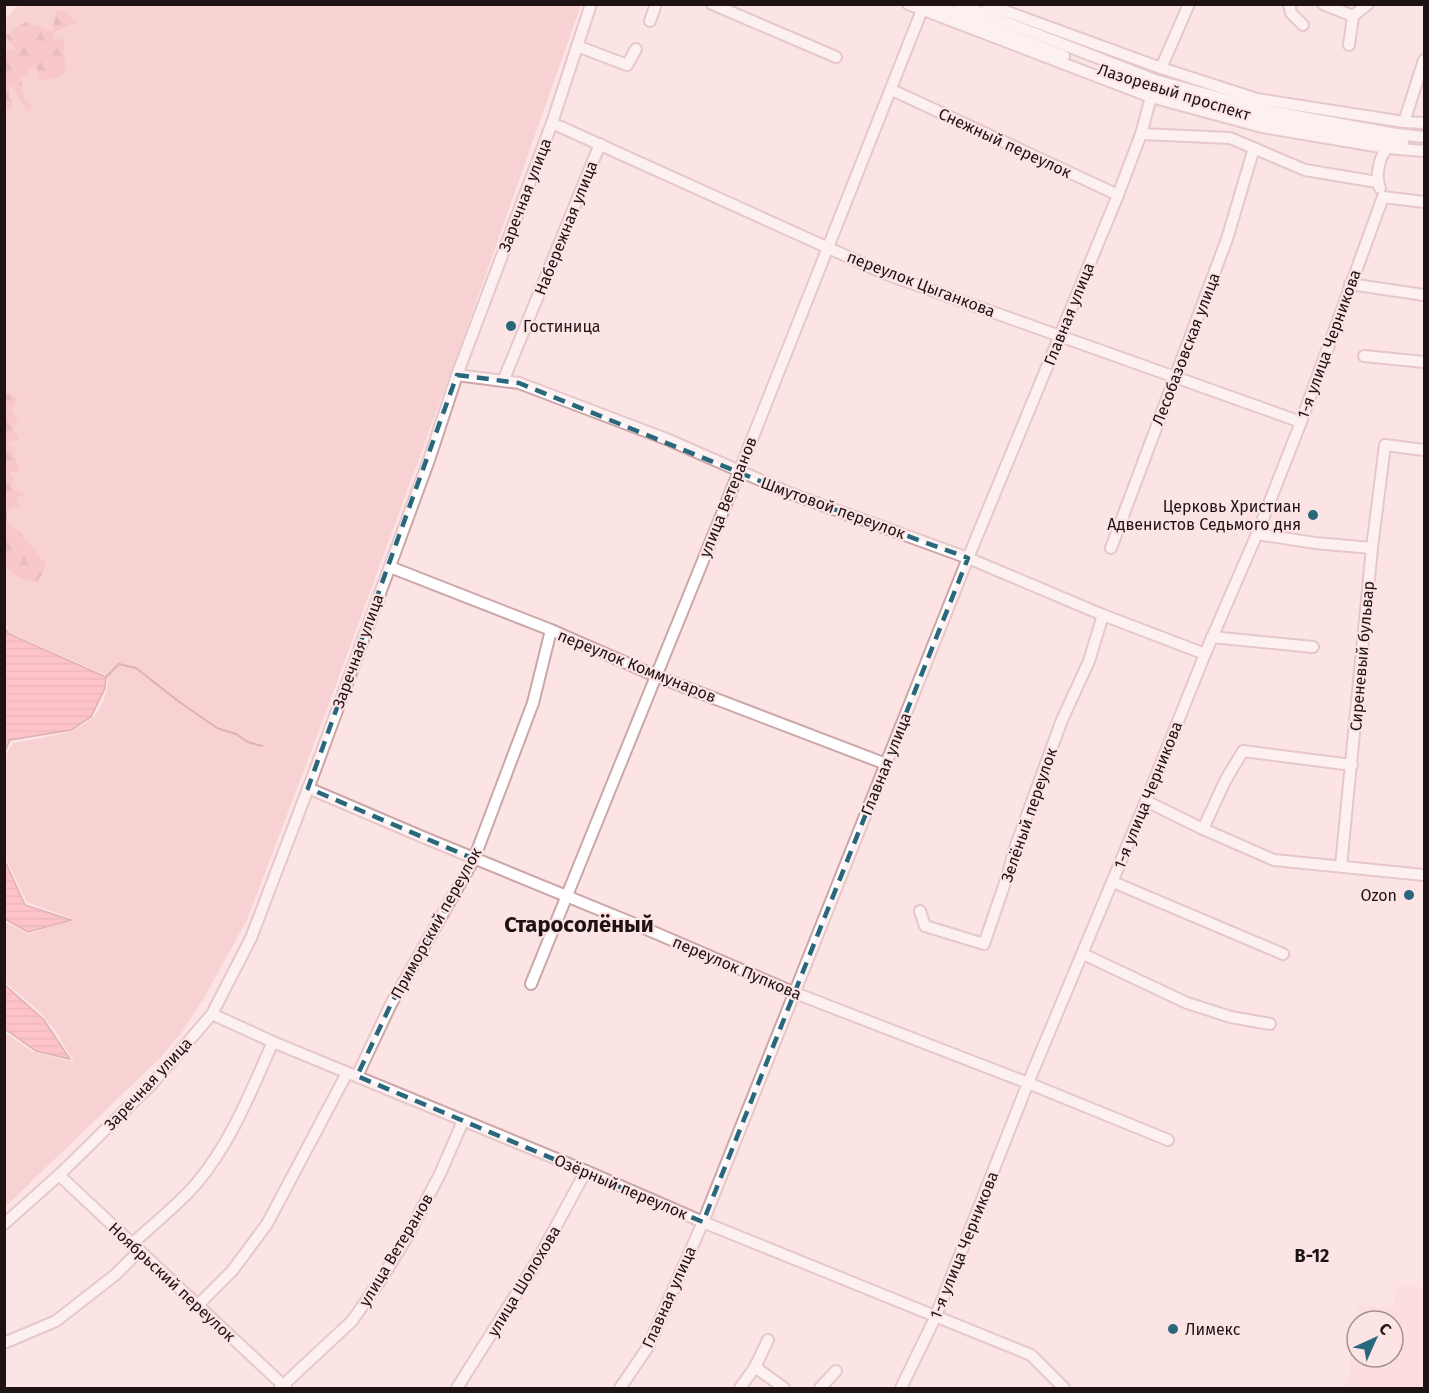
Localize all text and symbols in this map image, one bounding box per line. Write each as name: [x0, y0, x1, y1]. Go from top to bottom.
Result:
street label: Лазоревый проспект: [1095, 60, 1254, 125]
street label: Снежный переулок: [936, 104, 1075, 182]
street label: Заречная улица: [495, 136, 555, 254]
street label: Набережная улица: [530, 158, 602, 298]
street label: переулок Цыганкова: [844, 247, 998, 321]
street label: Главная улица: [1040, 260, 1098, 368]
street label: 1-я улица Черникова: [1293, 267, 1365, 421]
street label: Лесобазовская улица: [1148, 270, 1224, 428]
place label: Гостиница: [523, 317, 601, 336]
marker: Гостиница: [504, 319, 518, 333]
street label: улица Ветеранов: [695, 434, 761, 560]
street label: Шмутовой переулок: [758, 473, 909, 543]
place label: Церковь Христиан Адвенистов Седьмого дня: [1107, 497, 1301, 534]
marker: Церковь Христиан Адвенистов Седьмого дня: [1306, 508, 1320, 522]
street label: Сиреневый бульвар: [1346, 580, 1378, 732]
street label: Заречная улица: [329, 591, 387, 711]
street label: переулок Коммунаров: [555, 626, 719, 706]
street label: Главная улица: [857, 710, 915, 818]
street label: 1-я улица Черникова: [1110, 719, 1186, 871]
street label: Зелёный переулок: [997, 745, 1061, 885]
street label: Приморский переулок: [387, 844, 486, 1002]
place label: Ozon: [1360, 886, 1397, 905]
marker: Ozon: [1402, 888, 1416, 902]
district label: Староcолёный: [504, 911, 654, 938]
street label: переулок Пупкова: [670, 932, 804, 1004]
street label: Заречная улица: [100, 1034, 196, 1134]
street label: Озёрный переулок: [551, 1150, 691, 1224]
street label: 1-я улица Черникова: [926, 1169, 1002, 1321]
street label: улица Ветеранов: [355, 1190, 437, 1310]
street label: Ноябрьский переулок: [105, 1218, 240, 1346]
street label: улица Шолохова: [483, 1222, 565, 1340]
street label: Главная улица: [638, 1243, 700, 1351]
district label: В-12: [1295, 1245, 1329, 1267]
north arrow: [1345, 1309, 1405, 1369]
text: С: [1375, 1319, 1396, 1339]
place label: Лимекс: [1185, 1320, 1241, 1339]
marker: Лимекс: [1166, 1322, 1180, 1336]

